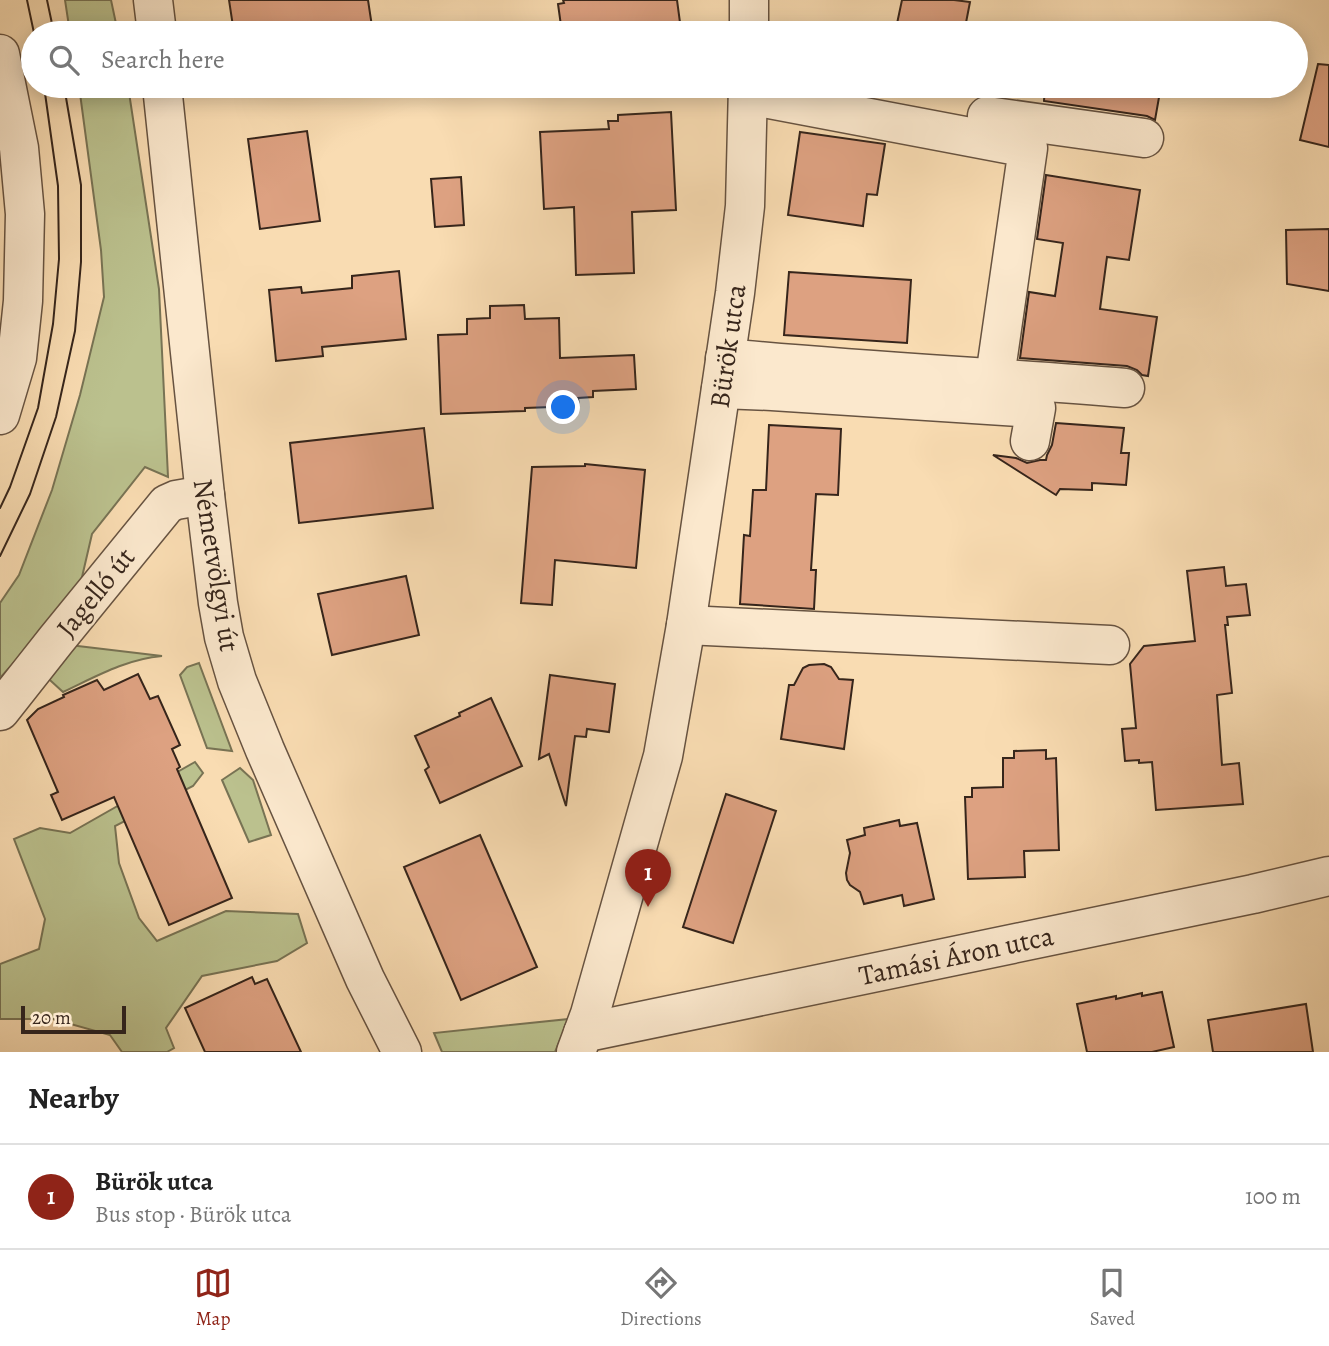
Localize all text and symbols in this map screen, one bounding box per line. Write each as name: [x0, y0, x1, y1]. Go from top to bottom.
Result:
search box: [21, 21, 1308, 98]
icon: search: [45, 41, 83, 79]
text: Search here: [101, 42, 225, 77]
street label: Bürök utca: [700, 282, 755, 411]
your location: [546, 390, 580, 424]
street label: Németvölgyi út: [184, 476, 248, 654]
street label: Jagelló út: [48, 540, 144, 646]
pin: 1: [625, 849, 671, 907]
street label: Tamási Áron utca: [855, 917, 1057, 995]
scale bar: [21, 1003, 126, 1035]
text: 20 m: [32, 1005, 71, 1031]
text: Nearby: [28, 1078, 119, 1118]
text: Bürök utca: [95, 1164, 213, 1199]
text: 1: [47, 1181, 55, 1212]
text: 100 m: [1245, 1181, 1301, 1212]
text: Bus stop · Bürök utca: [95, 1199, 292, 1230]
tab: Map: [194, 1264, 232, 1332]
tab: Directions: [620, 1264, 702, 1332]
tab: Saved: [1090, 1264, 1135, 1332]

